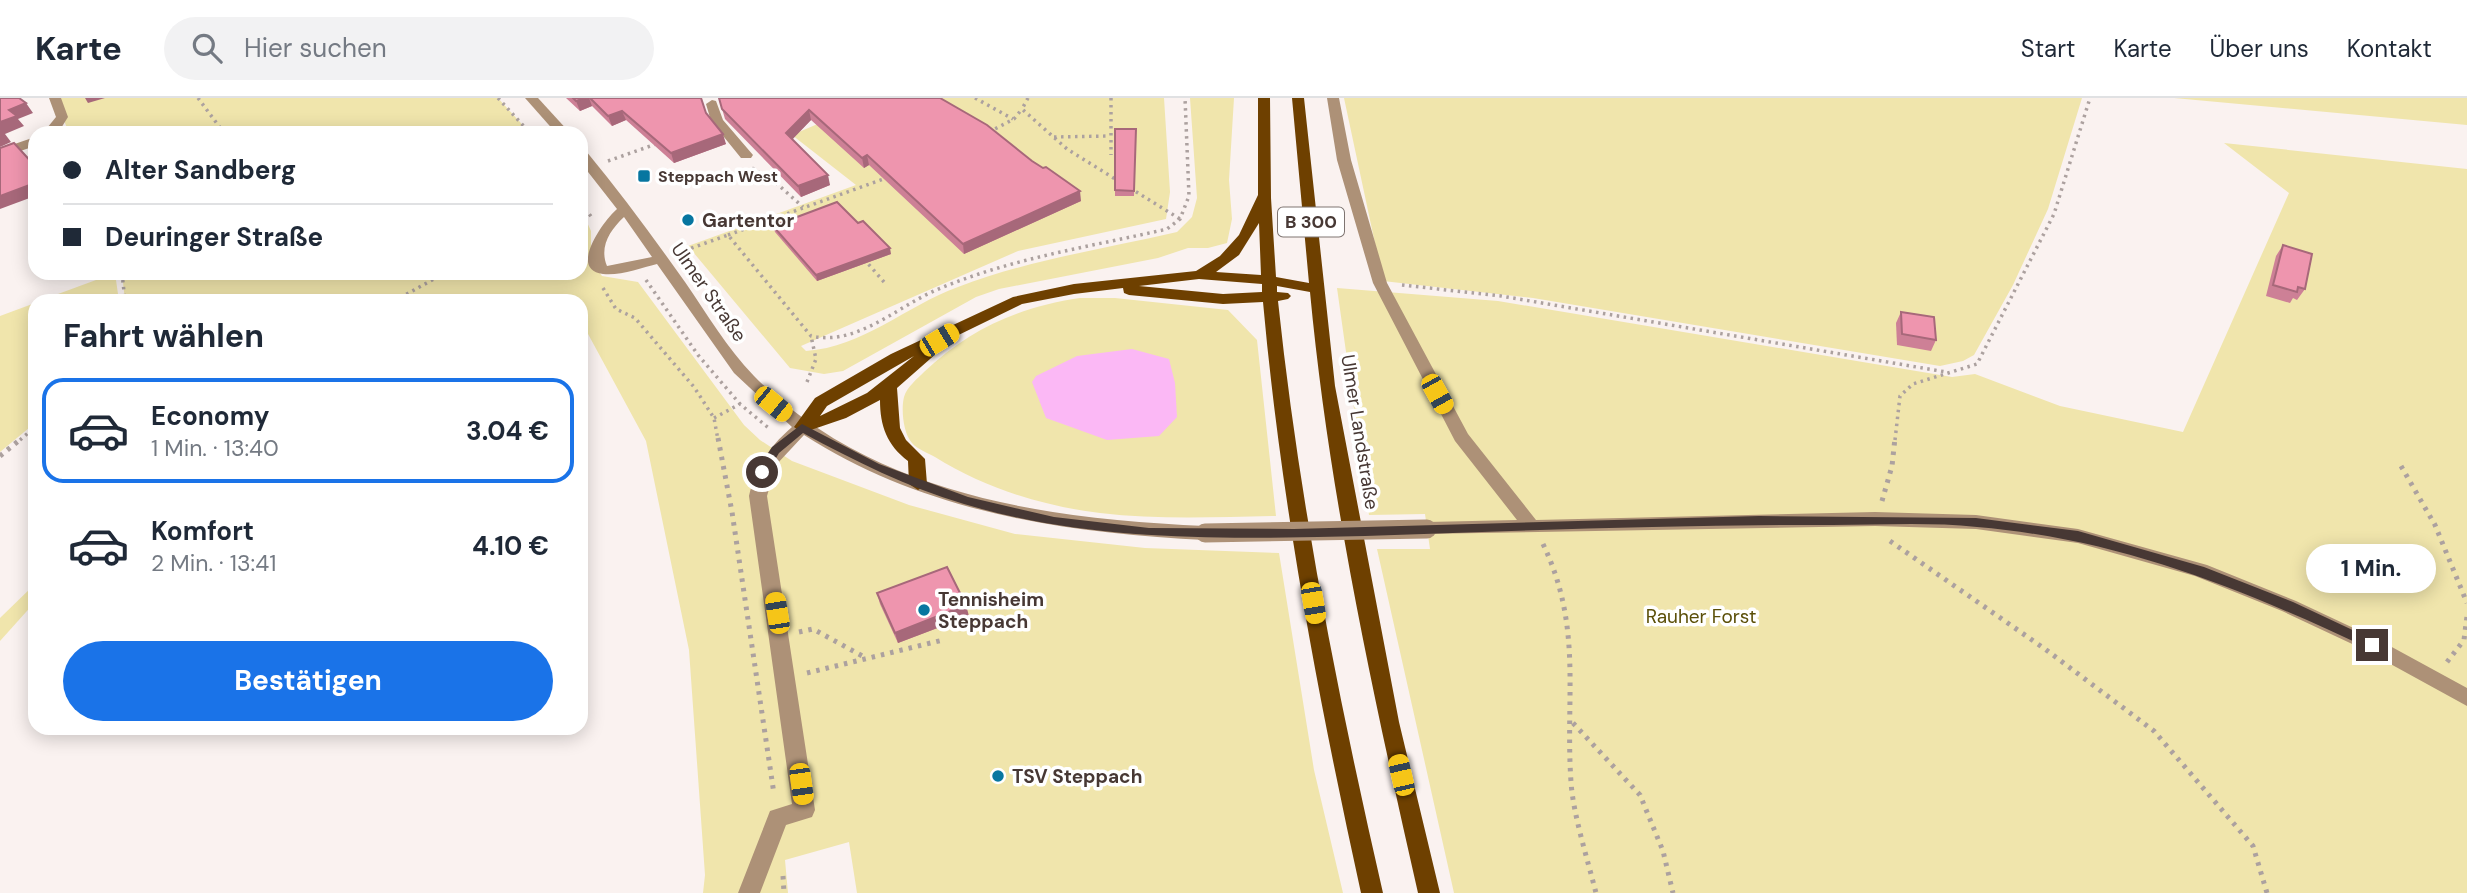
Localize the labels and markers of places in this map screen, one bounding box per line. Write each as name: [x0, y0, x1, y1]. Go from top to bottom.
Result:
place label: Steppach West: [658, 166, 778, 187]
marker: Steppach West: [636, 168, 652, 184]
place label: Gartentor: [702, 208, 794, 233]
marker: Gartentor: [680, 212, 696, 228]
place label: Tennisheim Steppach: [938, 587, 1044, 634]
marker: Tennisheim Steppach: [916, 602, 932, 618]
place label: TSV Steppach: [1012, 764, 1142, 789]
marker: TSV Steppach: [990, 768, 1006, 784]

